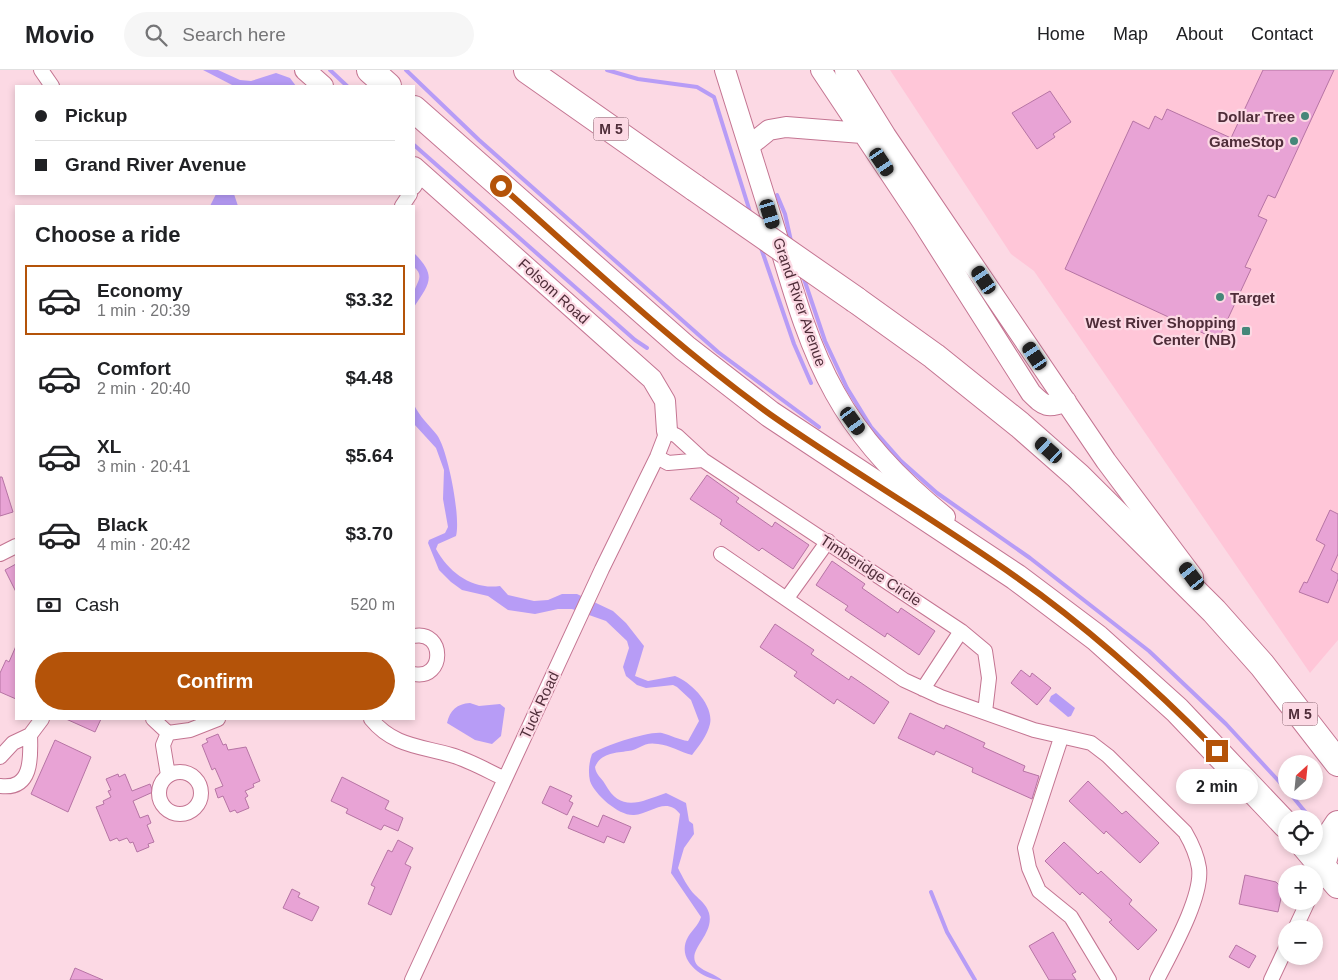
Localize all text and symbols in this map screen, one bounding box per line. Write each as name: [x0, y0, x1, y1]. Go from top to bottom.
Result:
search box: [124, 12, 474, 57]
text: Movio: [25, 21, 94, 48]
icon: search: [142, 21, 170, 49]
text: Search here: [182, 24, 286, 45]
text: Home: [1037, 24, 1085, 44]
text: Map: [1113, 24, 1148, 44]
text: About: [1176, 24, 1223, 44]
text: Contact: [1251, 24, 1313, 44]
text: Pickup: [65, 105, 127, 126]
place label: Dollar Tree: [1217, 108, 1295, 125]
marker: Dollar Tree: [1299, 110, 1311, 122]
road number: M 5: [594, 118, 628, 140]
place label: GameStop: [1209, 133, 1284, 150]
marker: GameStop: [1288, 135, 1300, 147]
car: [867, 145, 896, 179]
text: Grand River Avenue: [65, 154, 246, 175]
route start: [490, 175, 512, 197]
car: [758, 197, 781, 231]
text: Choose a ride: [35, 222, 180, 247]
street label: Grand River Avenue: [770, 235, 830, 369]
street label: Folsom Road: [515, 255, 593, 327]
car: [969, 263, 998, 297]
icon: car: [37, 278, 82, 323]
text: Economy: [97, 280, 183, 301]
text: $3.32: [345, 289, 393, 310]
place label: Target: [1230, 289, 1275, 306]
marker: Target: [1214, 291, 1226, 303]
text: 1 min · 20:39: [97, 302, 190, 319]
place label: West River Shopping Center (NB): [1085, 314, 1236, 348]
marker: West River Shopping Center (NB): [1240, 325, 1252, 337]
car: [1020, 339, 1049, 373]
icon: car: [37, 356, 82, 401]
text: Comfort: [97, 358, 171, 379]
text: $4.48: [345, 367, 393, 388]
text: 2 min · 20:40: [97, 380, 190, 397]
car: [838, 404, 867, 438]
icon: car: [37, 434, 82, 479]
car: [1032, 434, 1065, 466]
text: XL: [97, 436, 121, 457]
text: $5.64: [345, 445, 393, 466]
text: 3 min · 20:41: [97, 458, 190, 475]
icon: car: [37, 512, 82, 557]
text: Black: [97, 514, 148, 535]
text: $3.70: [345, 523, 393, 544]
street label: Timberidge Circle: [817, 531, 925, 609]
text: 4 min · 20:42: [97, 536, 190, 553]
car: [1176, 560, 1207, 592]
icon: cash: [35, 591, 63, 619]
text: Cash: [75, 594, 119, 615]
text: 520 m: [351, 596, 395, 613]
button: Confirm: [35, 652, 395, 710]
street label: Tuck Road: [516, 669, 562, 741]
road number: M 5: [1282, 703, 1318, 726]
route end: [1206, 740, 1228, 762]
north arrow: [1278, 755, 1322, 800]
map controls: [1278, 755, 1323, 965]
callout: 2 min: [1176, 768, 1258, 804]
text: 2 min: [1196, 778, 1238, 795]
button: locate: [1278, 810, 1323, 855]
button: +: [1278, 865, 1323, 910]
button: −: [1278, 920, 1323, 965]

